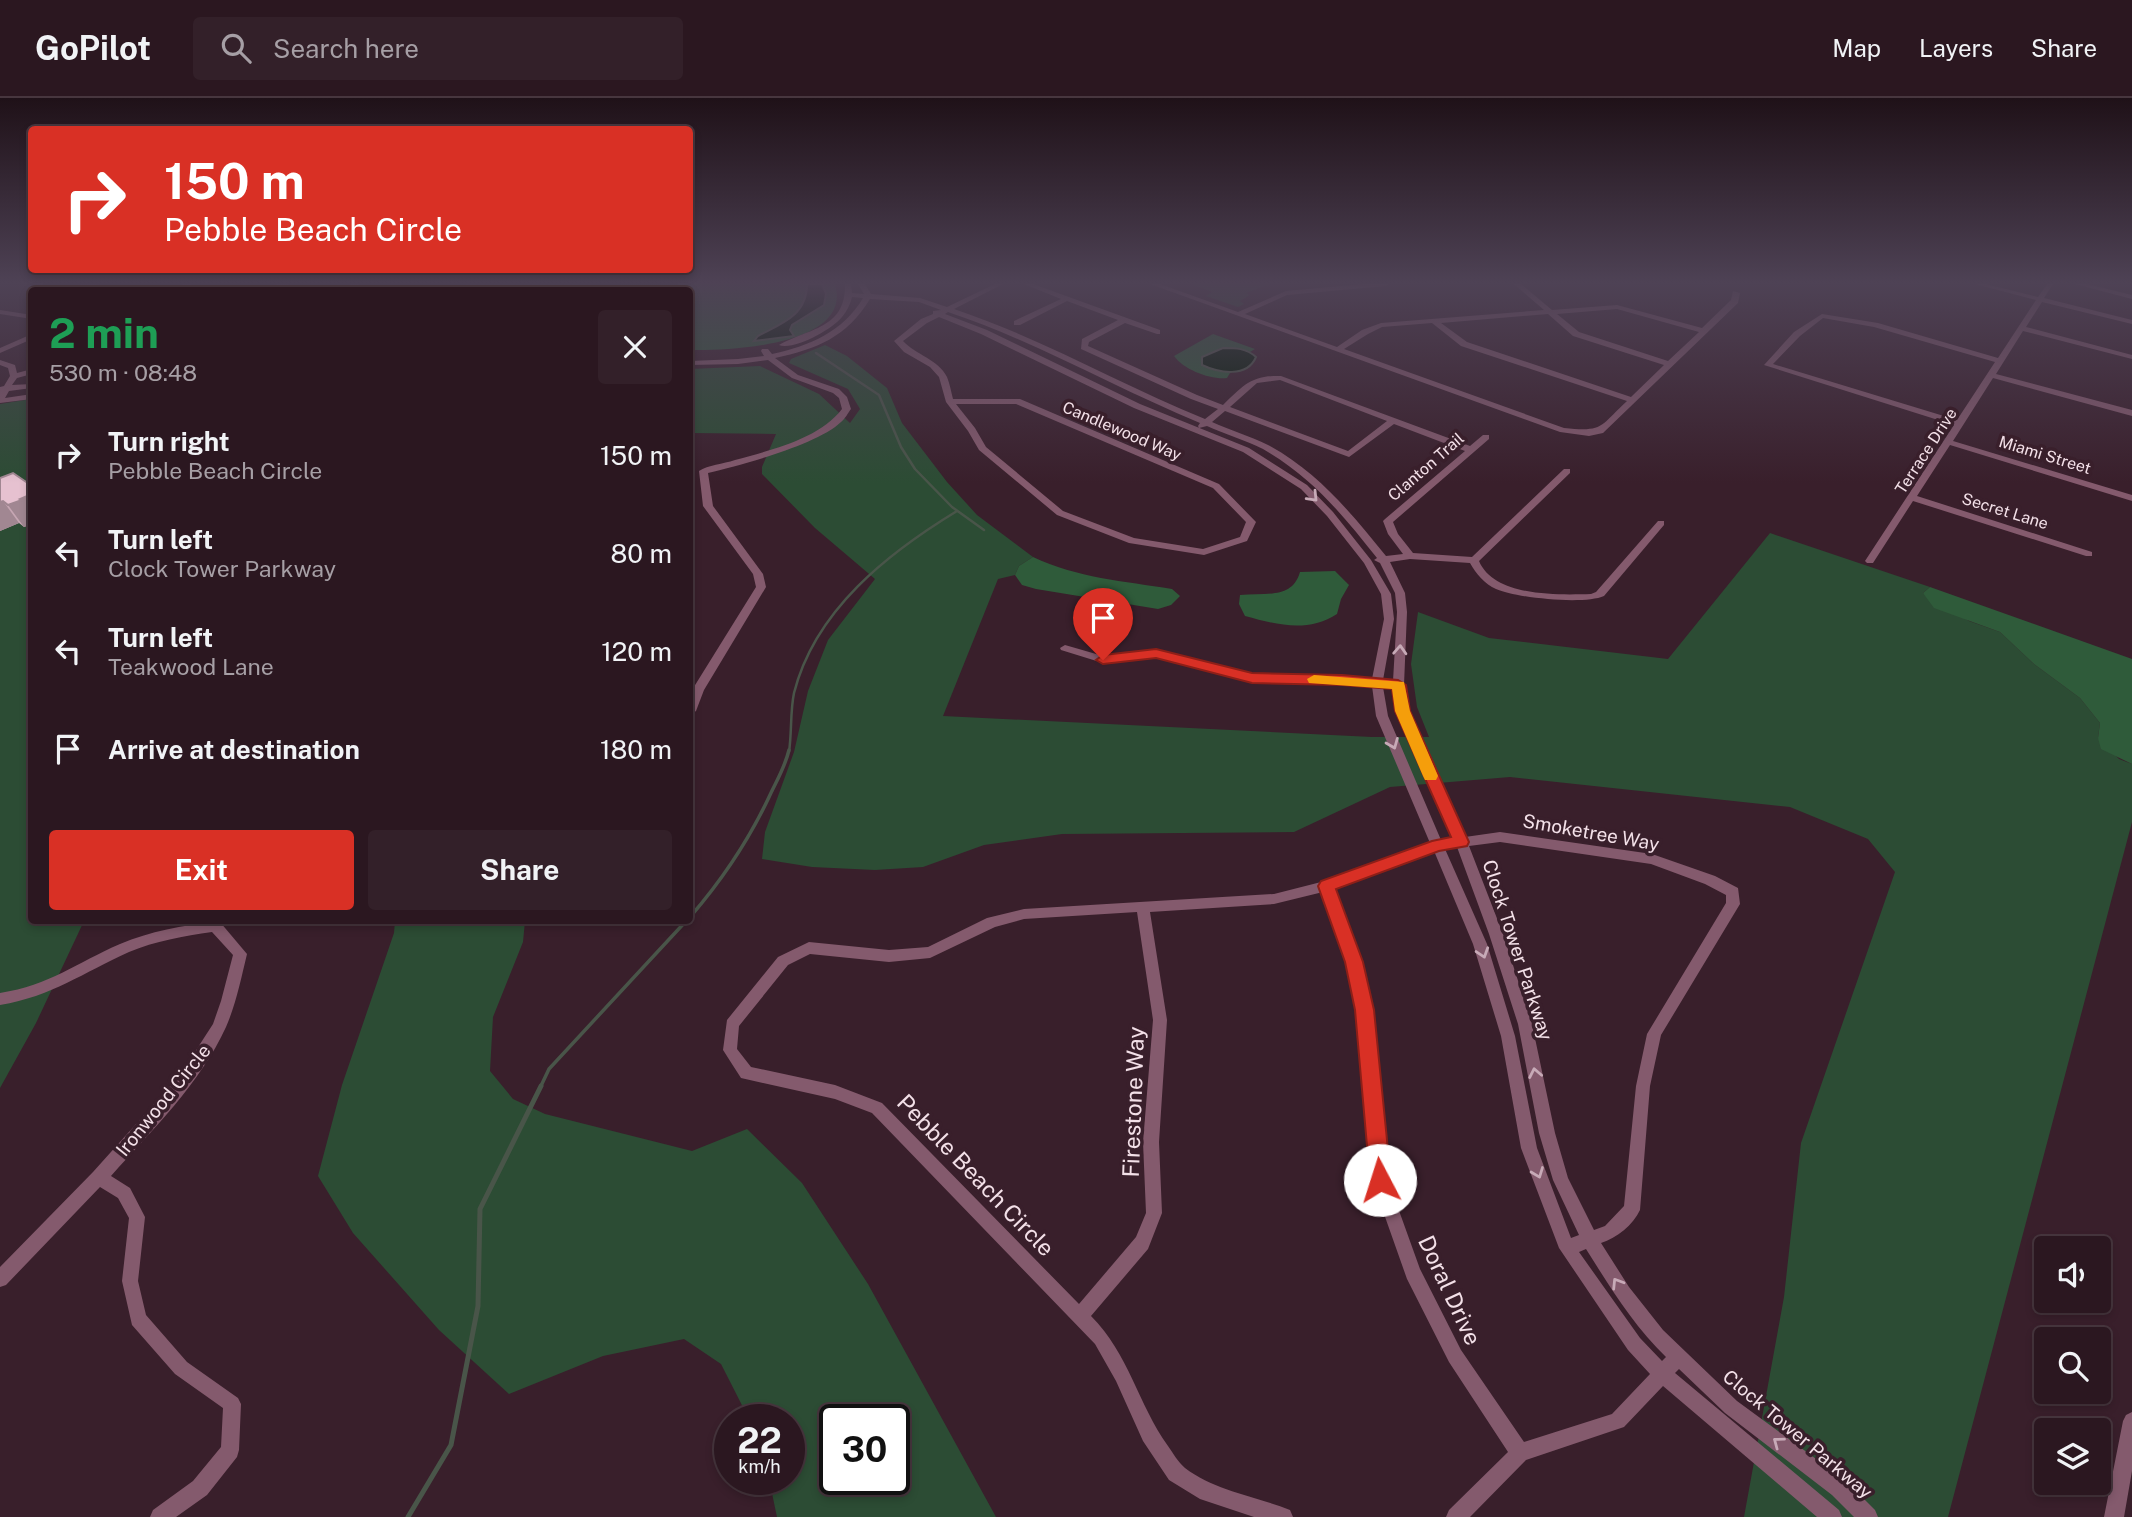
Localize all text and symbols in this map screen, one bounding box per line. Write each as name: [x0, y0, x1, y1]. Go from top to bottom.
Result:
search box: [193, 17, 683, 80]
text: GoPilot: [35, 29, 151, 67]
icon: search: [217, 29, 255, 67]
text: Search here: [273, 33, 419, 64]
text: Map: [1832, 34, 1881, 62]
text: Layers: [1919, 34, 1993, 62]
text: Share: [2031, 34, 2097, 62]
text: 150 m: [164, 152, 305, 210]
icon: right: [49, 154, 140, 245]
text: Pebble Beach Circle: [164, 211, 462, 248]
text: 2 min: [49, 308, 159, 357]
button: close: [598, 310, 672, 384]
text: 530 m · 08:48: [49, 359, 197, 386]
street label: Candlewood Way: [1060, 397, 1185, 465]
street label: Terrace Drive: [1891, 405, 1961, 497]
text: Turn right: [108, 426, 230, 457]
street label: Clanton Trail: [1384, 429, 1468, 505]
street label: Miami Street: [1997, 432, 2093, 478]
icon: right: [49, 436, 87, 474]
text: 150 m: [600, 440, 672, 471]
text: Pebble Beach Circle: [108, 457, 322, 484]
one-way arrow: [1305, 488, 1318, 501]
street label: Secret Lane: [1959, 489, 2051, 533]
text: Turn left: [108, 524, 213, 555]
icon: left: [49, 534, 87, 572]
text: 80 m: [611, 538, 672, 569]
text: Clock Tower Parkway: [108, 555, 336, 582]
pin: [1073, 588, 1133, 660]
icon: arrive: [1084, 599, 1122, 637]
text: Turn left: [108, 622, 213, 653]
icon: left: [49, 632, 87, 670]
text: 120 m: [601, 636, 672, 667]
one-way arrow: [1393, 645, 1408, 656]
text: Teakwood Lane: [108, 653, 274, 680]
icon: arrive: [49, 730, 87, 768]
text: Arrive at destination: [108, 734, 360, 765]
text: 180 m: [600, 734, 672, 765]
one-way arrow: [1385, 738, 1399, 750]
street label: Smoketree Way: [1521, 809, 1661, 855]
button: Exit: [49, 830, 354, 910]
button: Share: [368, 830, 672, 910]
street label: Clock Tower Parkway: [1478, 857, 1558, 1043]
one-way arrow: [1474, 947, 1489, 959]
street label: Firestone Way: [1117, 1026, 1149, 1178]
street label: Ironwood Circle: [111, 1040, 215, 1160]
one-way arrow: [1528, 1067, 1543, 1079]
street label: Pebble Beach Circle: [892, 1089, 1060, 1261]
position arrow: [1343, 1143, 1417, 1217]
one-way arrow: [1530, 1167, 1544, 1179]
street label: Doral Drive: [1413, 1231, 1487, 1349]
map controls: [2034, 1236, 2111, 1495]
button: sound: [2034, 1236, 2111, 1313]
one-way arrow: [1612, 1278, 1625, 1291]
button: search: [2034, 1327, 2111, 1404]
street label: Clock Tower Parkway: [1719, 1365, 1877, 1503]
speed limit sign: 30: [819, 1404, 910, 1495]
button: layers: [2034, 1418, 2111, 1495]
text: 22: [737, 1420, 782, 1461]
one-way arrow: [1773, 1438, 1786, 1451]
text: km/h: [738, 1456, 781, 1477]

